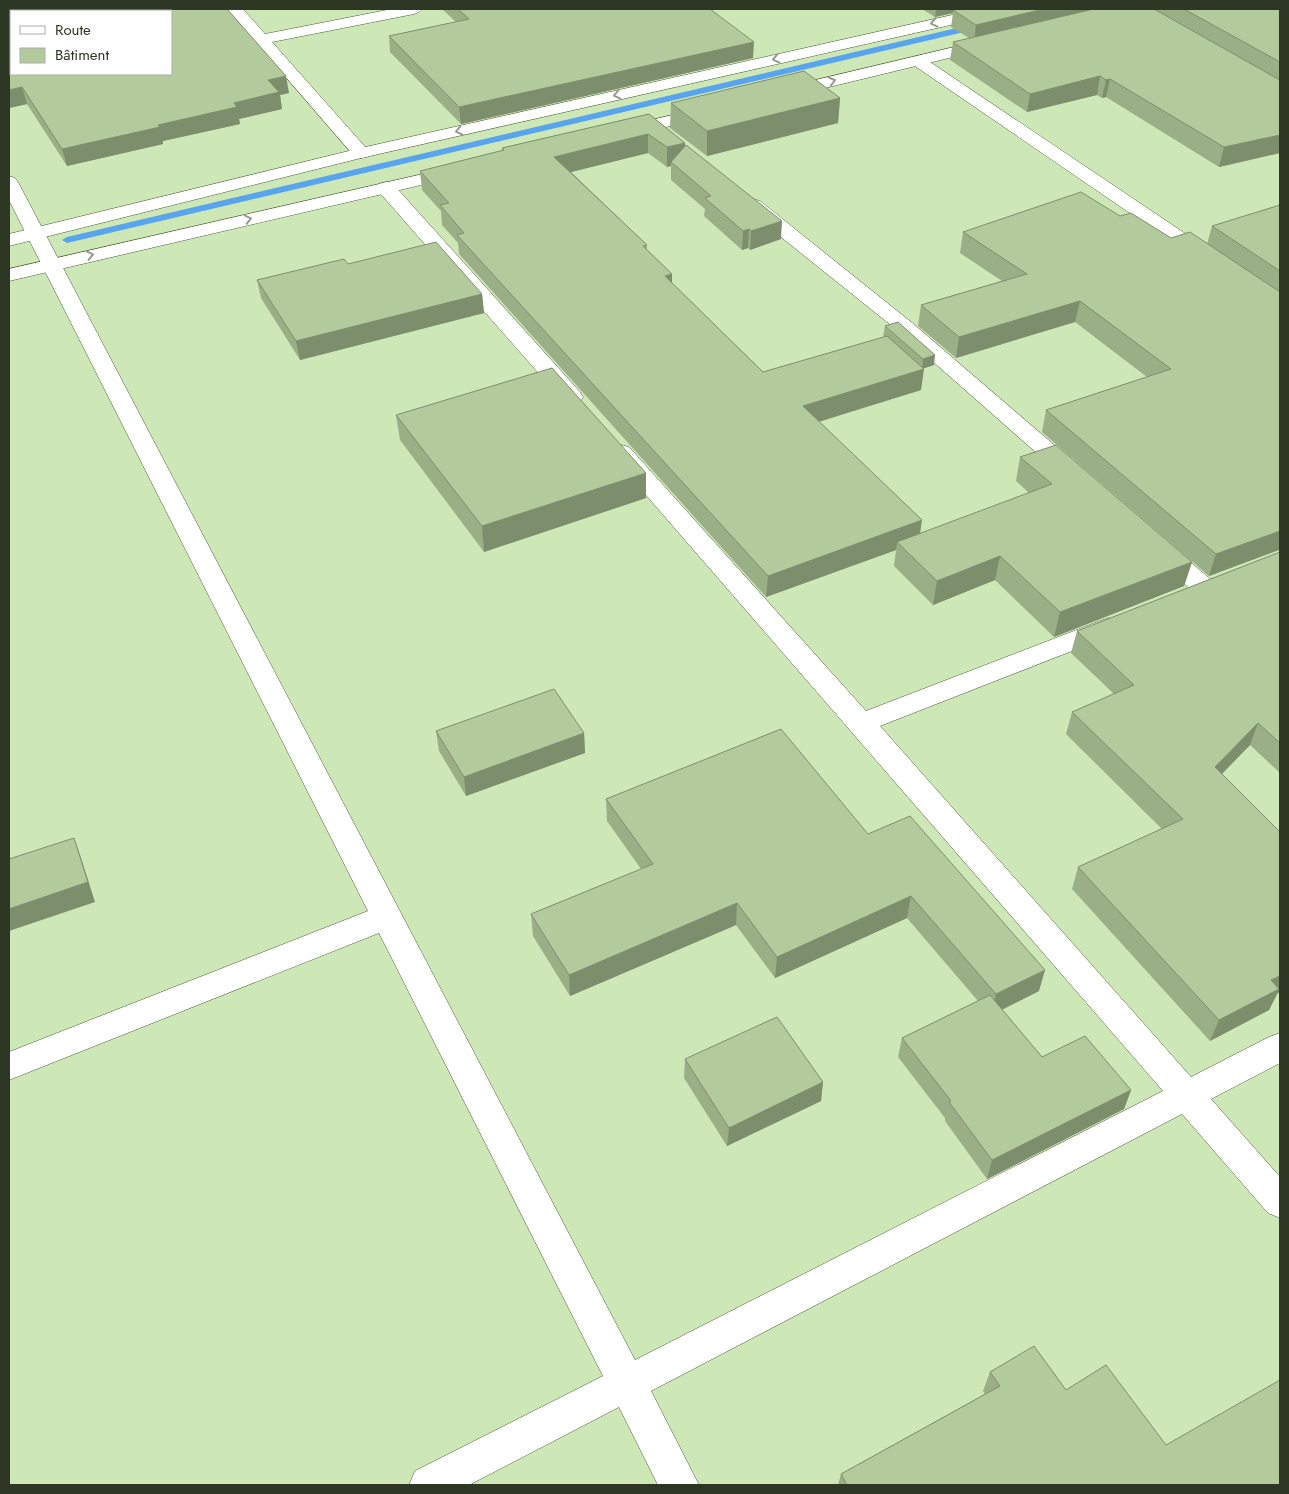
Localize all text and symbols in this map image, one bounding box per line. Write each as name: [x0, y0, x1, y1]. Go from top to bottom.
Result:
legend: [10, 10, 172, 75]
one-way arrow: [930, 17, 939, 28]
text: Route: [55, 19, 91, 41]
text: Bâtiment: [55, 44, 109, 66]
one-way arrow: [771, 53, 780, 64]
one-way arrow: [828, 76, 837, 87]
one-way arrow: [613, 89, 622, 100]
one-way arrow: [455, 125, 463, 136]
one-way arrow: [244, 214, 253, 225]
one-way arrow: [86, 250, 95, 261]

